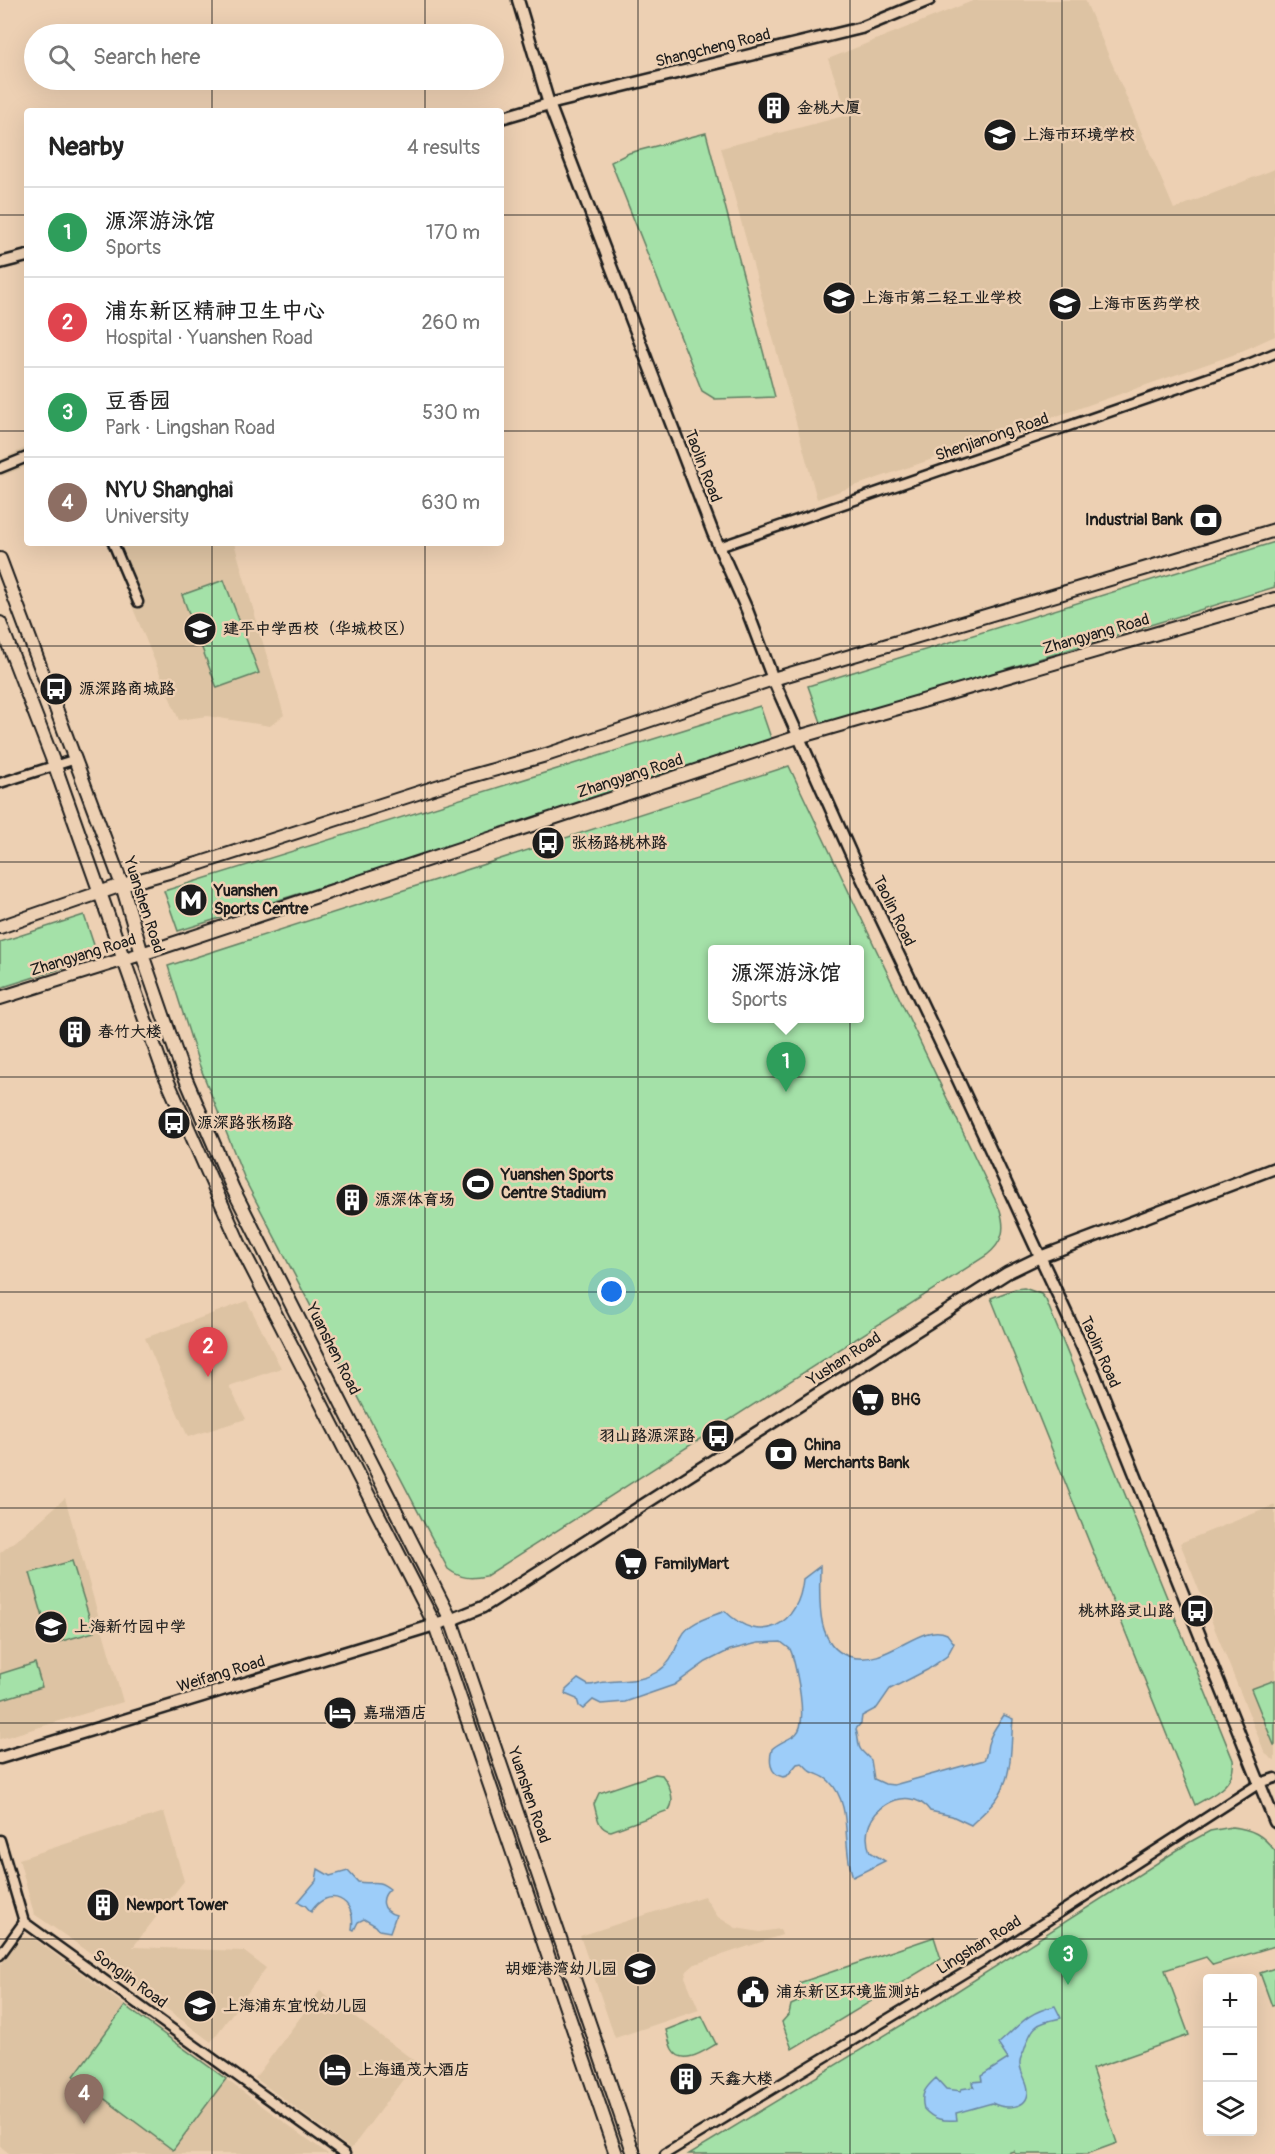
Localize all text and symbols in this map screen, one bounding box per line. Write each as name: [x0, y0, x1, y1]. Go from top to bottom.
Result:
search box: [24, 24, 504, 90]
street label: Shangcheng Road: [653, 24, 773, 72]
icon: search: [45, 41, 78, 74]
text: Search here: [93, 43, 200, 71]
building icon: 金桃大厦: [756, 90, 792, 126]
place label: 金桃大厦: [797, 98, 861, 118]
school or university icon: 上海市环境学校: [982, 117, 1018, 153]
place label: 上海市环境学校: [1023, 125, 1135, 145]
text: Nearby: [48, 131, 124, 163]
text: 4 results: [407, 135, 480, 160]
text: 源深游泳馆: [105, 207, 215, 235]
text: 1: [64, 220, 71, 245]
text: 170 m: [426, 220, 480, 245]
text: Sports: [105, 235, 161, 260]
school or university icon: 上海市第二轻工业学校: [821, 280, 857, 316]
school or university icon: 上海市医药学校: [1047, 286, 1083, 322]
place label: 上海市第二轻工业学校: [862, 288, 1022, 308]
place label: 上海市医药学校: [1088, 294, 1200, 314]
text: 浦东新区精神卫生中心: [105, 297, 325, 325]
text: 2: [62, 310, 73, 335]
text: 260 m: [421, 310, 480, 335]
text: Hospital · Yuanshen Road: [105, 325, 313, 350]
text: 豆香园: [105, 387, 171, 415]
text: 3: [62, 400, 73, 425]
text: 530 m: [422, 400, 480, 425]
street label: Shenjianong Road: [933, 408, 1051, 466]
text: Park · Lingshan Road: [105, 415, 275, 440]
street label: Taolin Road: [680, 427, 726, 505]
text: NYU Shanghai: [105, 476, 233, 504]
text: 4: [62, 490, 73, 515]
text: 630 m: [421, 490, 480, 515]
bank icon: Industrial Bank: [1188, 502, 1224, 538]
text: University: [105, 504, 189, 529]
place label: Industrial Bank: [1085, 510, 1183, 530]
street label: Zhangyang Road: [1040, 609, 1152, 659]
school or university icon: 建平中学西校（华城校区）: [182, 611, 218, 647]
place label: 建平中学西校（华城校区）: [223, 619, 415, 639]
bus stop icon: 源深路商城路: [38, 671, 74, 707]
place label: 源深路商城路: [79, 679, 175, 699]
street label: Zhangyang Road: [575, 749, 685, 803]
bus stop icon: 张杨路桃林路: [530, 825, 566, 861]
place label: 张杨路桃林路: [571, 833, 667, 853]
street label: Yuanshen Road: [119, 853, 169, 956]
street label: Taolin Road: [868, 872, 920, 950]
place label: Yuanshen Sports Centre: [213, 881, 309, 919]
metro station icon: Yuanshen Sports Centre: [173, 882, 209, 918]
street label: Zhangyang Road: [27, 929, 139, 981]
popup: [708, 945, 864, 1023]
text: 源深游泳馆: [731, 959, 841, 987]
text: Sports: [731, 987, 787, 1012]
building icon: 春竹大楼: [57, 1014, 93, 1050]
place label: 春竹大楼: [98, 1022, 162, 1042]
pin: 1: [766, 1042, 806, 1092]
bus stop icon: 源深路张杨路: [156, 1105, 192, 1141]
place label: 源深路张杨路: [197, 1113, 293, 1133]
place label: Yuanshen Sports Centre Stadium: [500, 1165, 614, 1203]
sports icon: Yuanshen Sports Centre Stadium: [460, 1166, 496, 1202]
building icon: 源深体育场: [334, 1182, 370, 1218]
place label: 源深体育场: [375, 1190, 455, 1210]
your location: [597, 1277, 626, 1306]
street label: Yuanshen Road: [301, 1299, 365, 1398]
street label: Taolin Road: [1075, 1313, 1125, 1391]
pin: 2: [188, 1328, 228, 1377]
street label: Yushan Road: [802, 1328, 885, 1391]
supermarket icon: BHG: [850, 1382, 886, 1418]
place label: BHG: [891, 1390, 921, 1410]
bus stop icon: 羽山路源深路: [700, 1418, 736, 1454]
place label: 羽山路源深路: [599, 1426, 695, 1446]
place label: China Merchants Bank: [804, 1435, 910, 1473]
bank icon: China Merchants Bank: [763, 1436, 799, 1472]
supermarket icon: FamilyMart: [613, 1546, 649, 1582]
place label: FamilyMart: [654, 1554, 729, 1574]
bus stop icon: 桃林路灵山路: [1179, 1593, 1215, 1629]
place label: 桃林路灵山路: [1078, 1601, 1174, 1621]
school or university icon: 上海新竹园中学: [33, 1609, 69, 1645]
place label: 上海新竹园中学: [74, 1617, 186, 1637]
street label: Weifang Road: [175, 1651, 267, 1697]
hotel icon: 嘉瑞酒店: [322, 1695, 358, 1731]
place label: 嘉瑞酒店: [363, 1703, 427, 1723]
street label: Yuanshen Road: [503, 1743, 555, 1846]
building icon: Newport Tower: [85, 1887, 121, 1923]
place label: Newport Tower: [126, 1895, 229, 1915]
street label: Lingshan Road: [933, 1911, 1025, 1979]
pin: 3: [1048, 1936, 1088, 1985]
street label: Songlin Road: [89, 1945, 171, 2013]
school or university icon: 胡姬港湾幼儿园: [622, 1951, 658, 1987]
place label: 胡姬港湾幼儿园: [505, 1959, 617, 1979]
public building icon: 浦东新区环境监测站: [735, 1974, 771, 2010]
map controls: [1203, 1974, 1257, 2136]
button: +: [1203, 1974, 1257, 2028]
place label: 浦东新区环境监测站: [776, 1982, 920, 2002]
school or university icon: 上海浦东宜悦幼儿园: [182, 1988, 218, 2024]
place label: 上海浦东宜悦幼儿园: [223, 1996, 367, 2016]
button: −: [1203, 2028, 1257, 2082]
hotel icon: 上海通茂大酒店: [317, 2052, 353, 2088]
place label: 上海通茂大酒店: [358, 2060, 470, 2080]
building icon: 天鑫大楼: [668, 2061, 704, 2097]
place label: 天鑫大楼: [709, 2069, 773, 2089]
pin: 4: [64, 2074, 104, 2124]
button: layers: [1203, 2082, 1257, 2136]

